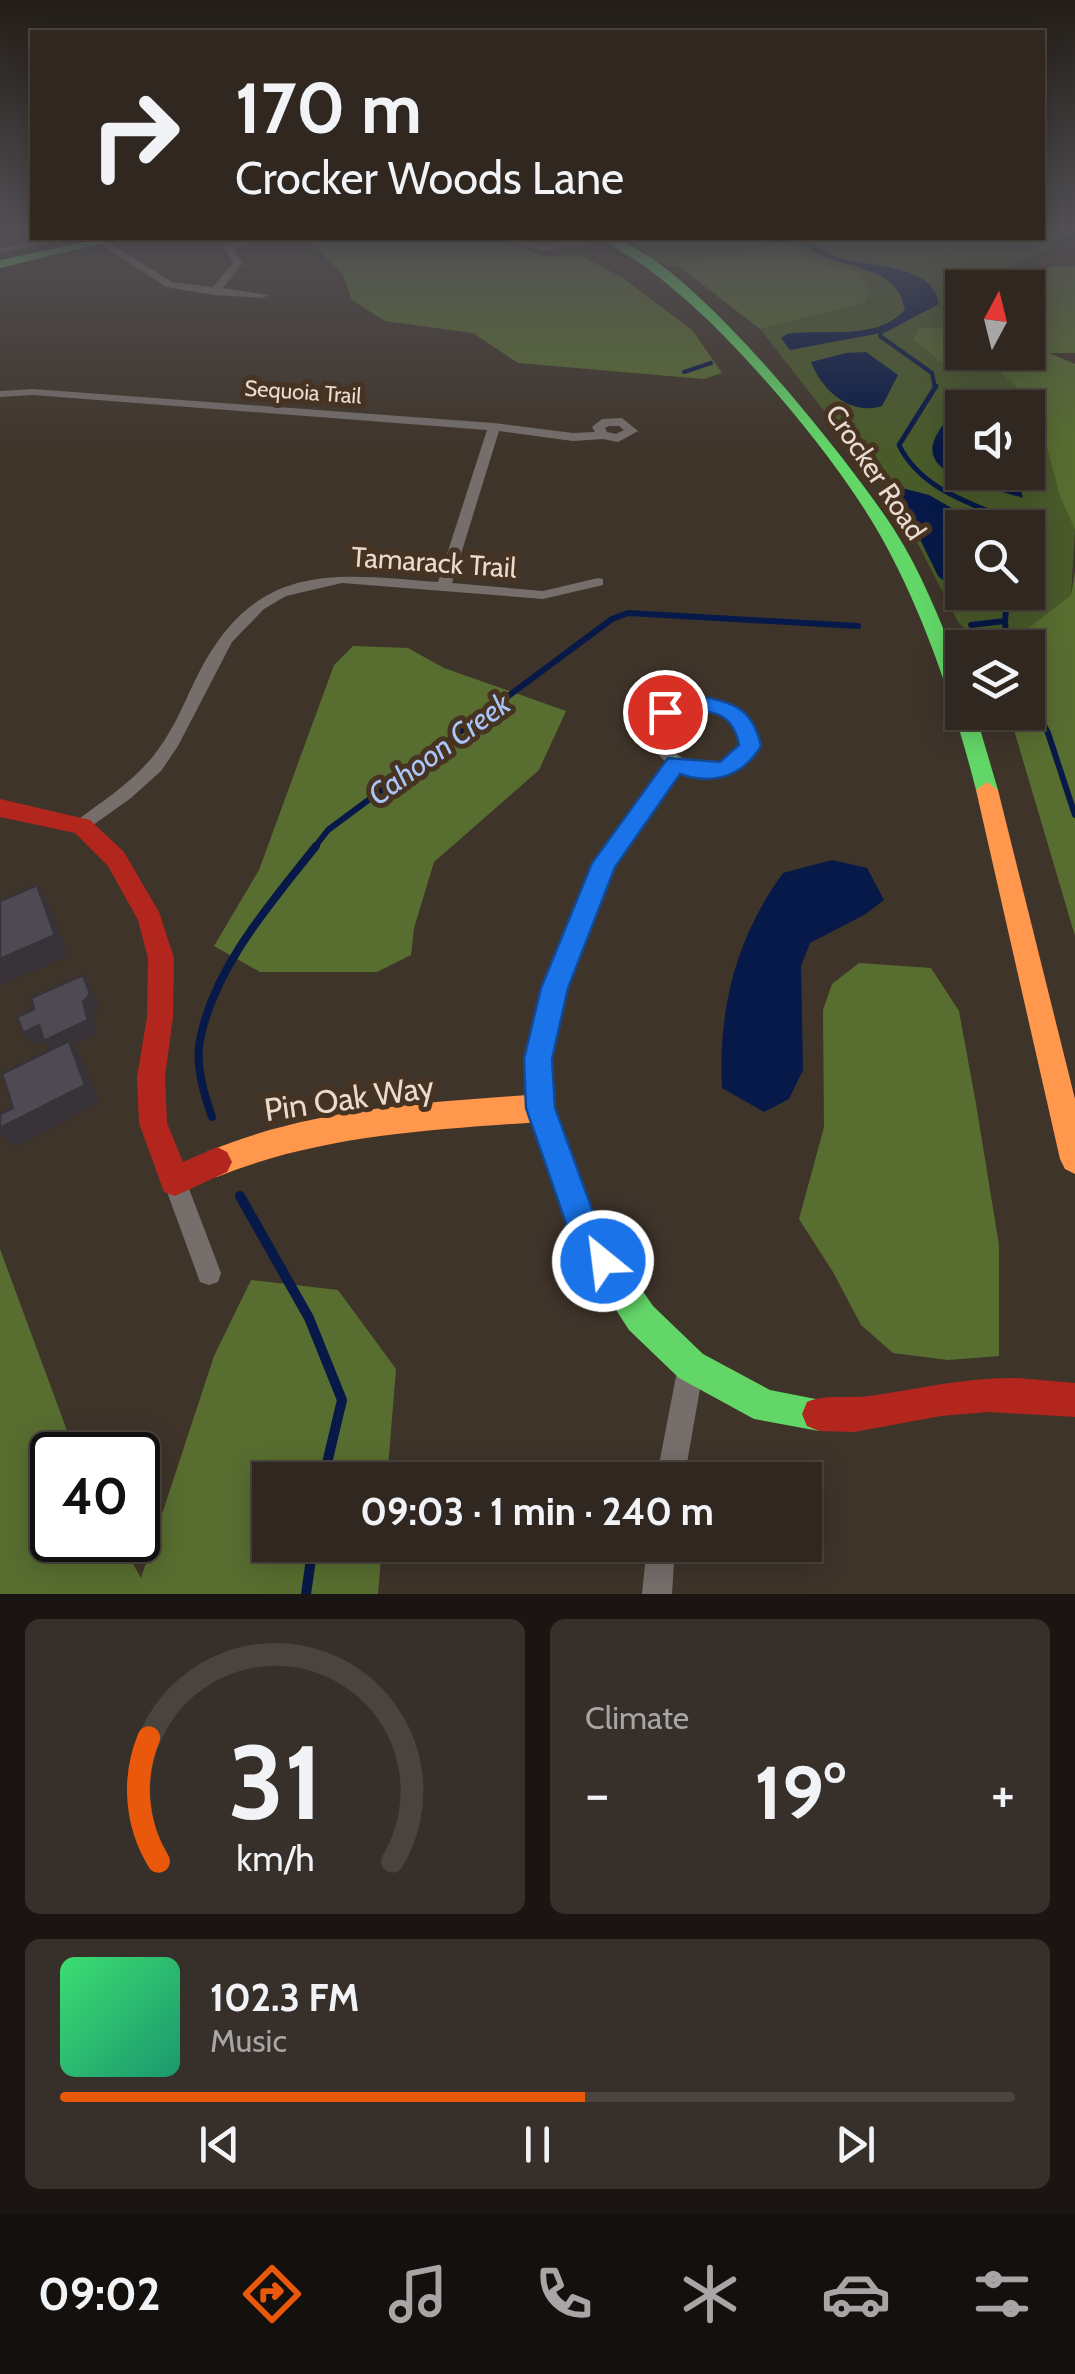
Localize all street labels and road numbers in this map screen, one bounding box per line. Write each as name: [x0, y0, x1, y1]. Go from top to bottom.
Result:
street label: Sequoia Trail: [244, 374, 363, 410]
street label: Crocker Road: [818, 398, 934, 546]
street label: Tamarack Trail: [350, 539, 518, 585]
street label: Pin Oak Way: [262, 1067, 436, 1129]

